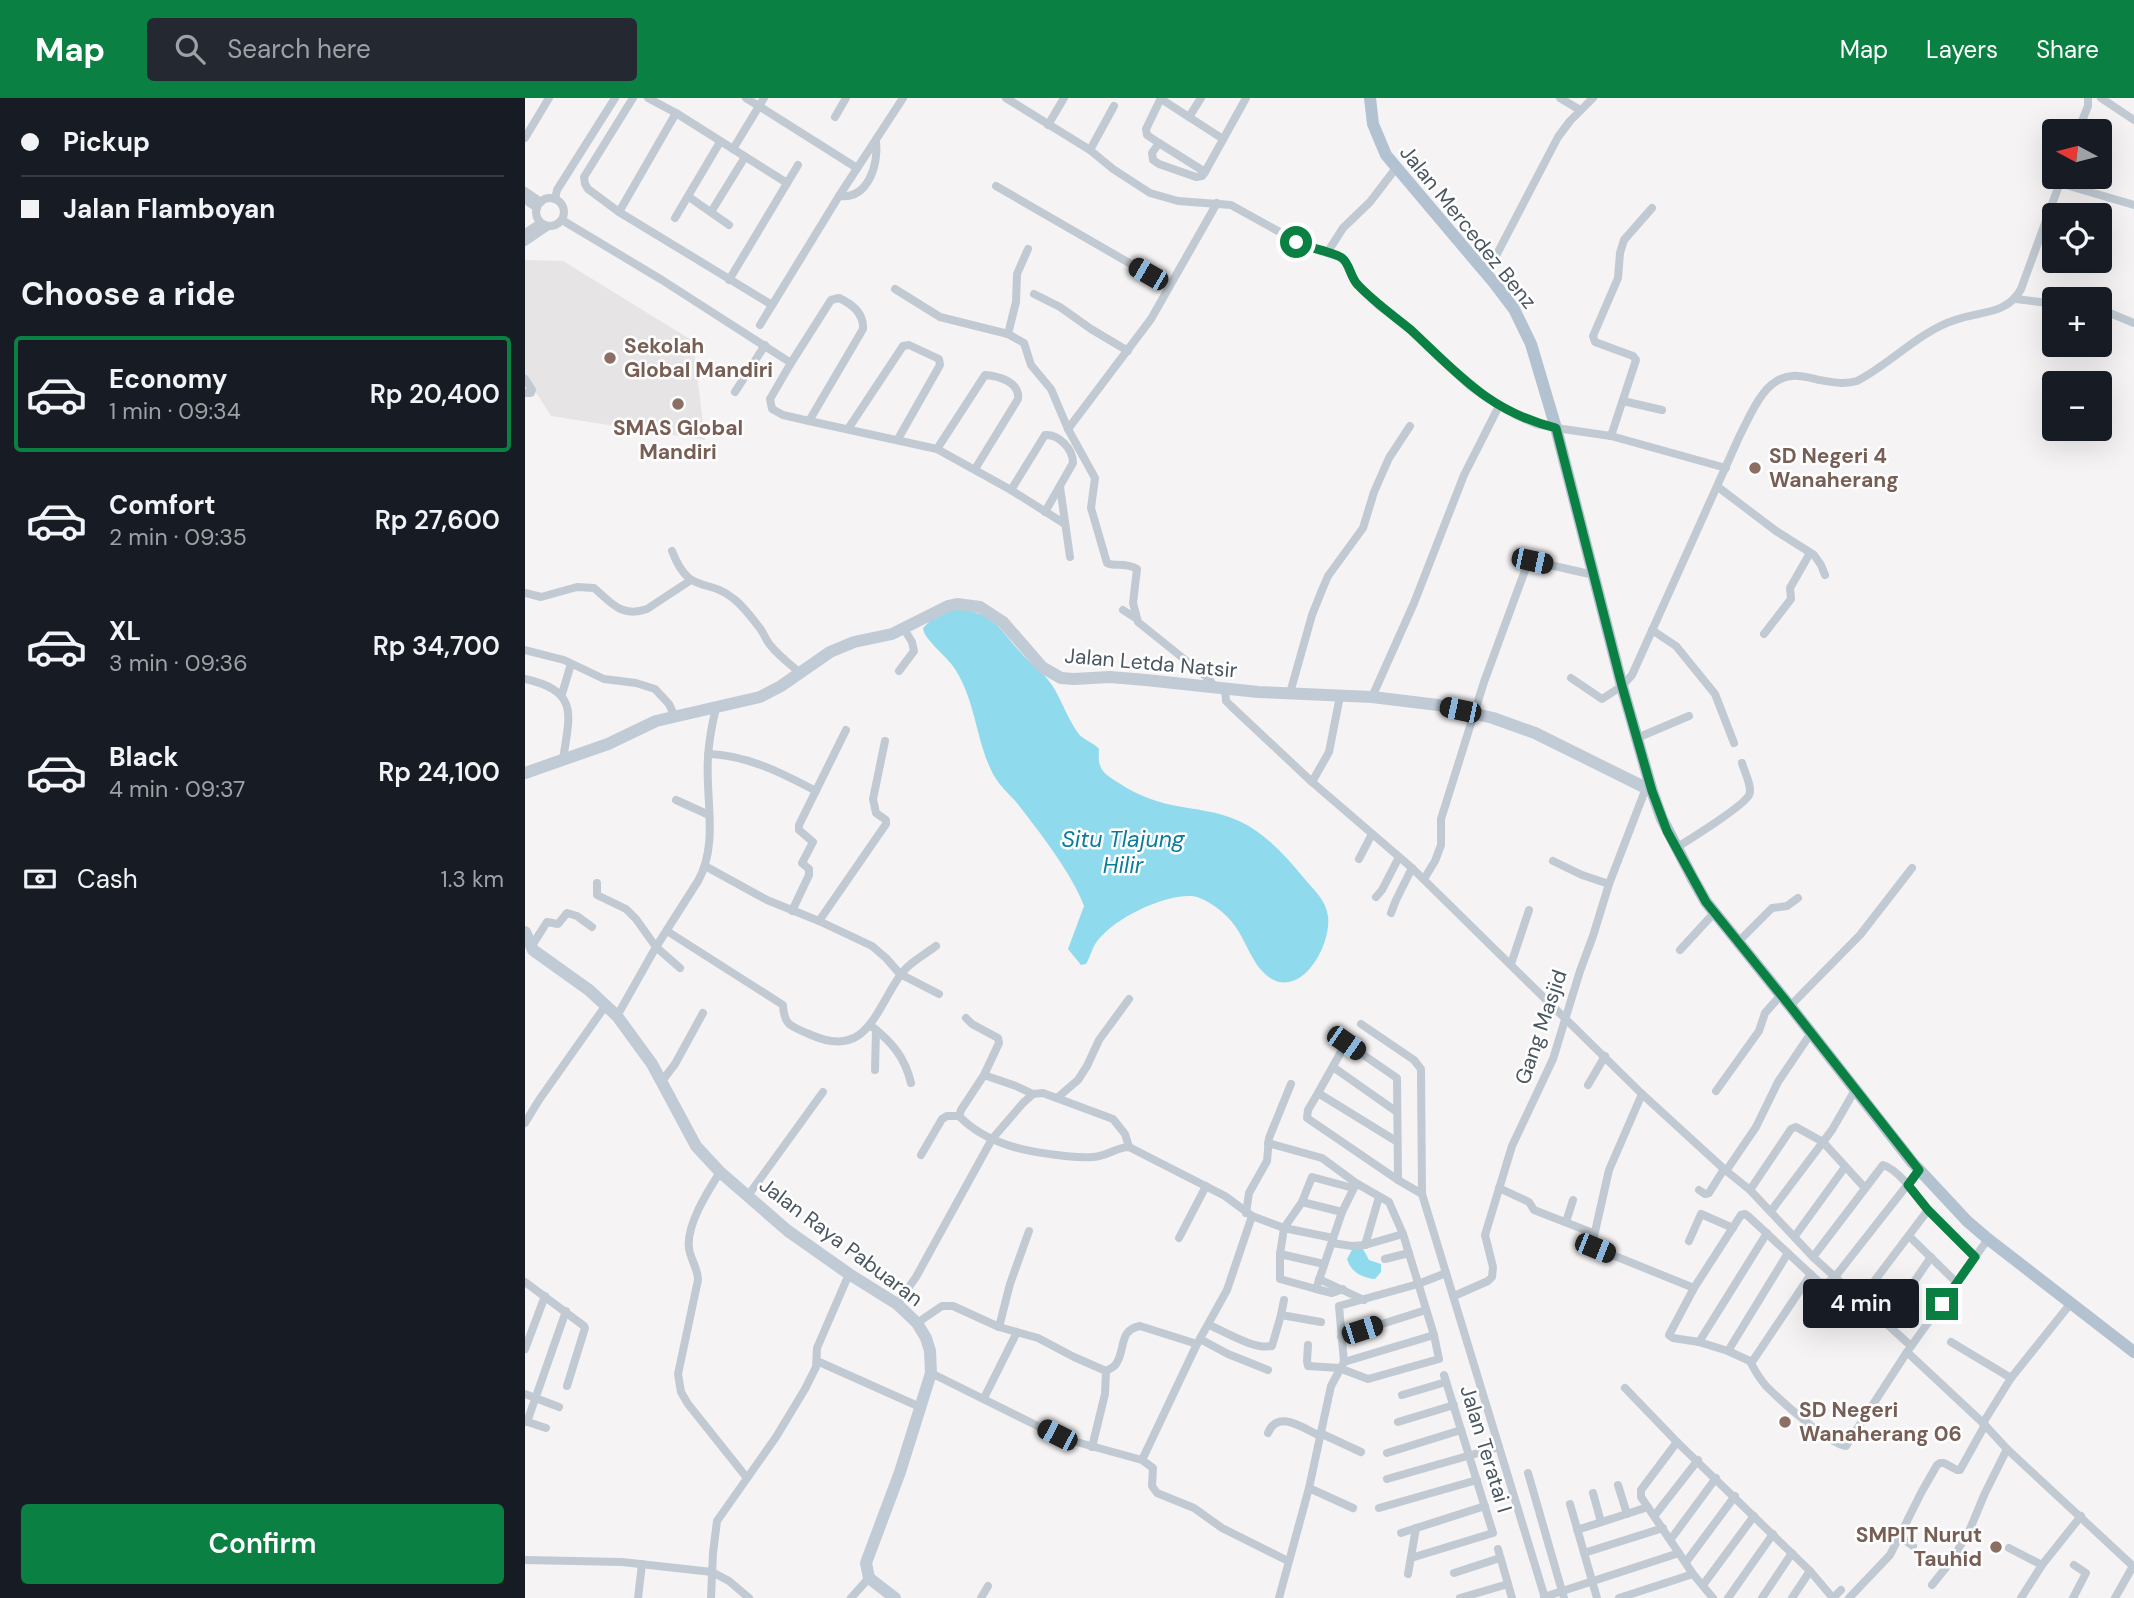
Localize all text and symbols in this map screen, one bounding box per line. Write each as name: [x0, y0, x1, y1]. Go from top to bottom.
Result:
search box: [147, 18, 637, 81]
text: Map: [35, 28, 105, 71]
icon: search: [171, 30, 209, 68]
text: Search here: [227, 32, 371, 66]
text: Map: [1840, 34, 1888, 65]
text: Layers: [1926, 34, 1998, 65]
text: Share: [2036, 34, 2099, 65]
north arrow: [2042, 119, 2112, 189]
map controls: [2042, 119, 2112, 441]
text: Pickup: [63, 125, 150, 159]
street label: Jalan Mercedez Benz: [1393, 139, 1543, 315]
text: Jalan Flamboyan: [63, 192, 275, 226]
button: locate: [2042, 203, 2112, 273]
route start: [1280, 226, 1312, 258]
car: [1125, 254, 1172, 294]
text: Choose a ride: [21, 273, 236, 315]
button: +: [2042, 287, 2112, 357]
place label: Sekolah Global Mandiri: [624, 332, 773, 384]
marker: Sekolah Global Mandiri: [602, 350, 618, 366]
text: Economy: [109, 362, 227, 396]
icon: car: [25, 363, 88, 426]
button: −: [2042, 371, 2112, 441]
text: Rp 20,400: [370, 377, 500, 411]
text: 1 min · 09:34: [109, 396, 241, 426]
marker: SMAS Global Mandiri: [670, 396, 686, 412]
place label: SMAS Global Mandiri: [613, 414, 743, 466]
place label: SD Negeri 4 Wanaherang: [1769, 442, 1899, 494]
marker: SD Negeri 4 Wanaherang: [1747, 460, 1763, 476]
text: Comfort: [109, 488, 215, 522]
icon: car: [25, 489, 88, 552]
text: Rp 27,600: [375, 503, 500, 537]
text: 2 min · 09:35: [109, 522, 247, 552]
car: [1510, 546, 1555, 576]
text: XL: [109, 614, 141, 648]
icon: car: [25, 615, 88, 678]
text: Rp 34,700: [373, 629, 500, 663]
street label: Jalan Letda Natsir: [1063, 642, 1239, 685]
text: 3 min · 09:36: [109, 648, 248, 678]
car: [1438, 695, 1483, 725]
text: Black: [109, 740, 179, 774]
icon: car: [25, 741, 88, 804]
text: Rp 24,100: [378, 755, 500, 789]
text: 4 min · 09:37: [109, 774, 245, 804]
water label: Situ Tlajung Hilir: [1061, 824, 1186, 880]
icon: cash: [21, 860, 59, 898]
text: Cash: [77, 862, 138, 896]
text: 1.3 km: [440, 864, 504, 894]
street label: Gang Masjid: [1508, 966, 1574, 1088]
car: [1323, 1022, 1370, 1064]
street label: Jalan Raya Pabuaran: [754, 1171, 928, 1313]
car: [1572, 1230, 1619, 1266]
callout: 4 min: [1802, 1280, 1917, 1328]
text: 4 min: [1830, 1288, 1892, 1318]
route end: [1926, 1288, 1958, 1320]
car: [1339, 1314, 1386, 1346]
street label: Jalan Teratai I: [1453, 1382, 1519, 1516]
place label: SD Negeri Wanaherang 06: [1799, 1396, 1962, 1448]
marker: SD Negeri Wanaherang 06: [1777, 1414, 1793, 1430]
car: [1034, 1416, 1081, 1454]
button: Confirm: [21, 1504, 504, 1584]
place label: SMPIT Nurut Tauhid: [1856, 1521, 1982, 1573]
marker: SMPIT Nurut Tauhid: [1988, 1539, 2004, 1555]

